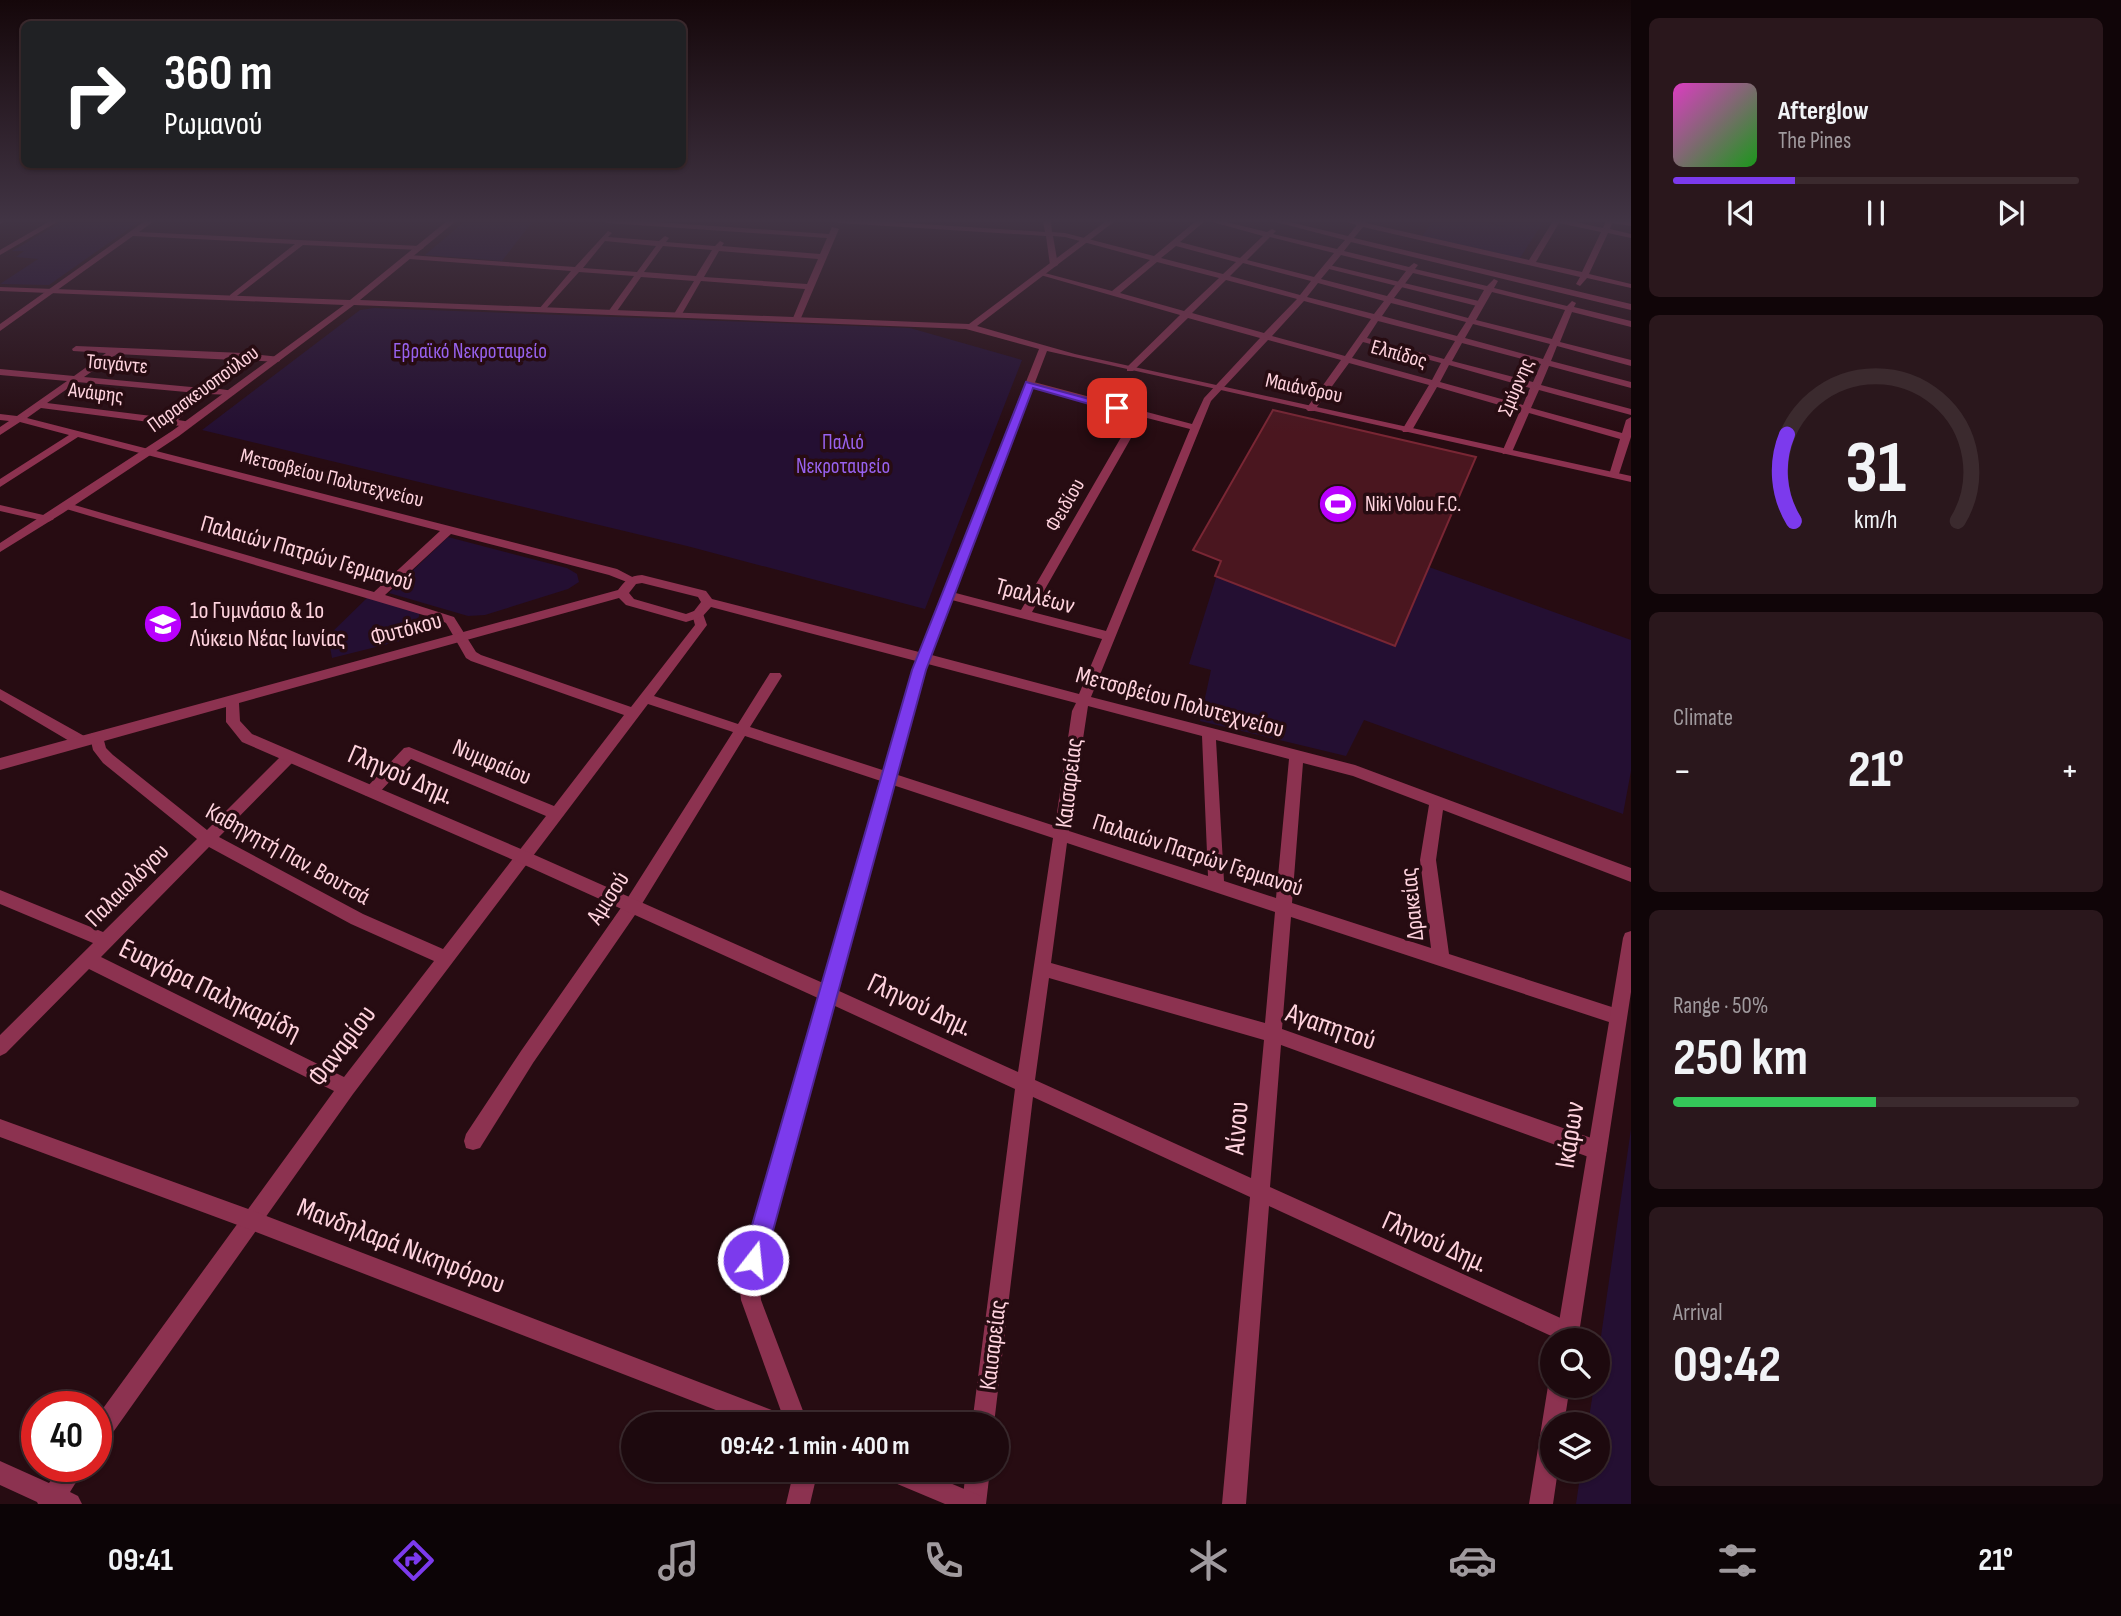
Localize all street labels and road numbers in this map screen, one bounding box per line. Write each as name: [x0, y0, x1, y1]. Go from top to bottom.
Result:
street label: Ελπίδος: [1368, 334, 1430, 374]
street label: Παρασκευοπούλου: [142, 340, 264, 438]
street label: Τσιγάντε: [85, 349, 149, 379]
street label: Σμύρνης: [1493, 354, 1539, 420]
street label: Μαιάνδρου: [1263, 368, 1345, 408]
street label: Ανάφης: [66, 377, 125, 409]
street label: Μετσοβείου Πολυτεχνείου: [238, 443, 426, 513]
street label: Φειδίου: [1040, 474, 1090, 536]
street label: Παλαιών Πατρών Γερμανού: [197, 509, 417, 597]
street label: Τραλλέων: [992, 572, 1078, 620]
street label: Φυτόκου: [367, 606, 445, 652]
street label: Μετσοβείου Πολυτεχνείου: [1073, 660, 1287, 744]
street label: Νυμφαίου: [448, 733, 536, 791]
street label: Καισαρείας: [1049, 736, 1089, 830]
street label: Γληνού Δημ.: [343, 738, 459, 812]
street label: Καθηγητή Παν. Βουτσά: [201, 797, 375, 911]
street label: Παλαιών Πατρών Γερμανού: [1089, 807, 1307, 903]
street label: Παλαιολόγου: [79, 837, 175, 933]
street label: Αμισού: [580, 866, 636, 931]
street label: Δρακείας: [1394, 866, 1430, 942]
street label: Ευαγόρα Παληκαρίδη: [114, 932, 306, 1048]
street label: Γληνού Δημ.: [862, 966, 978, 1044]
street label: Αγαπητού: [1281, 996, 1380, 1058]
street label: Φαναρίου: [301, 999, 383, 1093]
street label: Ικάρων: [1548, 1099, 1592, 1171]
street label: Αίνου: [1218, 1100, 1256, 1157]
street label: Μανδηλαρά Νικηφόρου: [292, 1191, 510, 1301]
street label: Γληνού Δημ.: [1377, 1204, 1493, 1280]
street label: Καισαρείας: [973, 1298, 1013, 1392]

